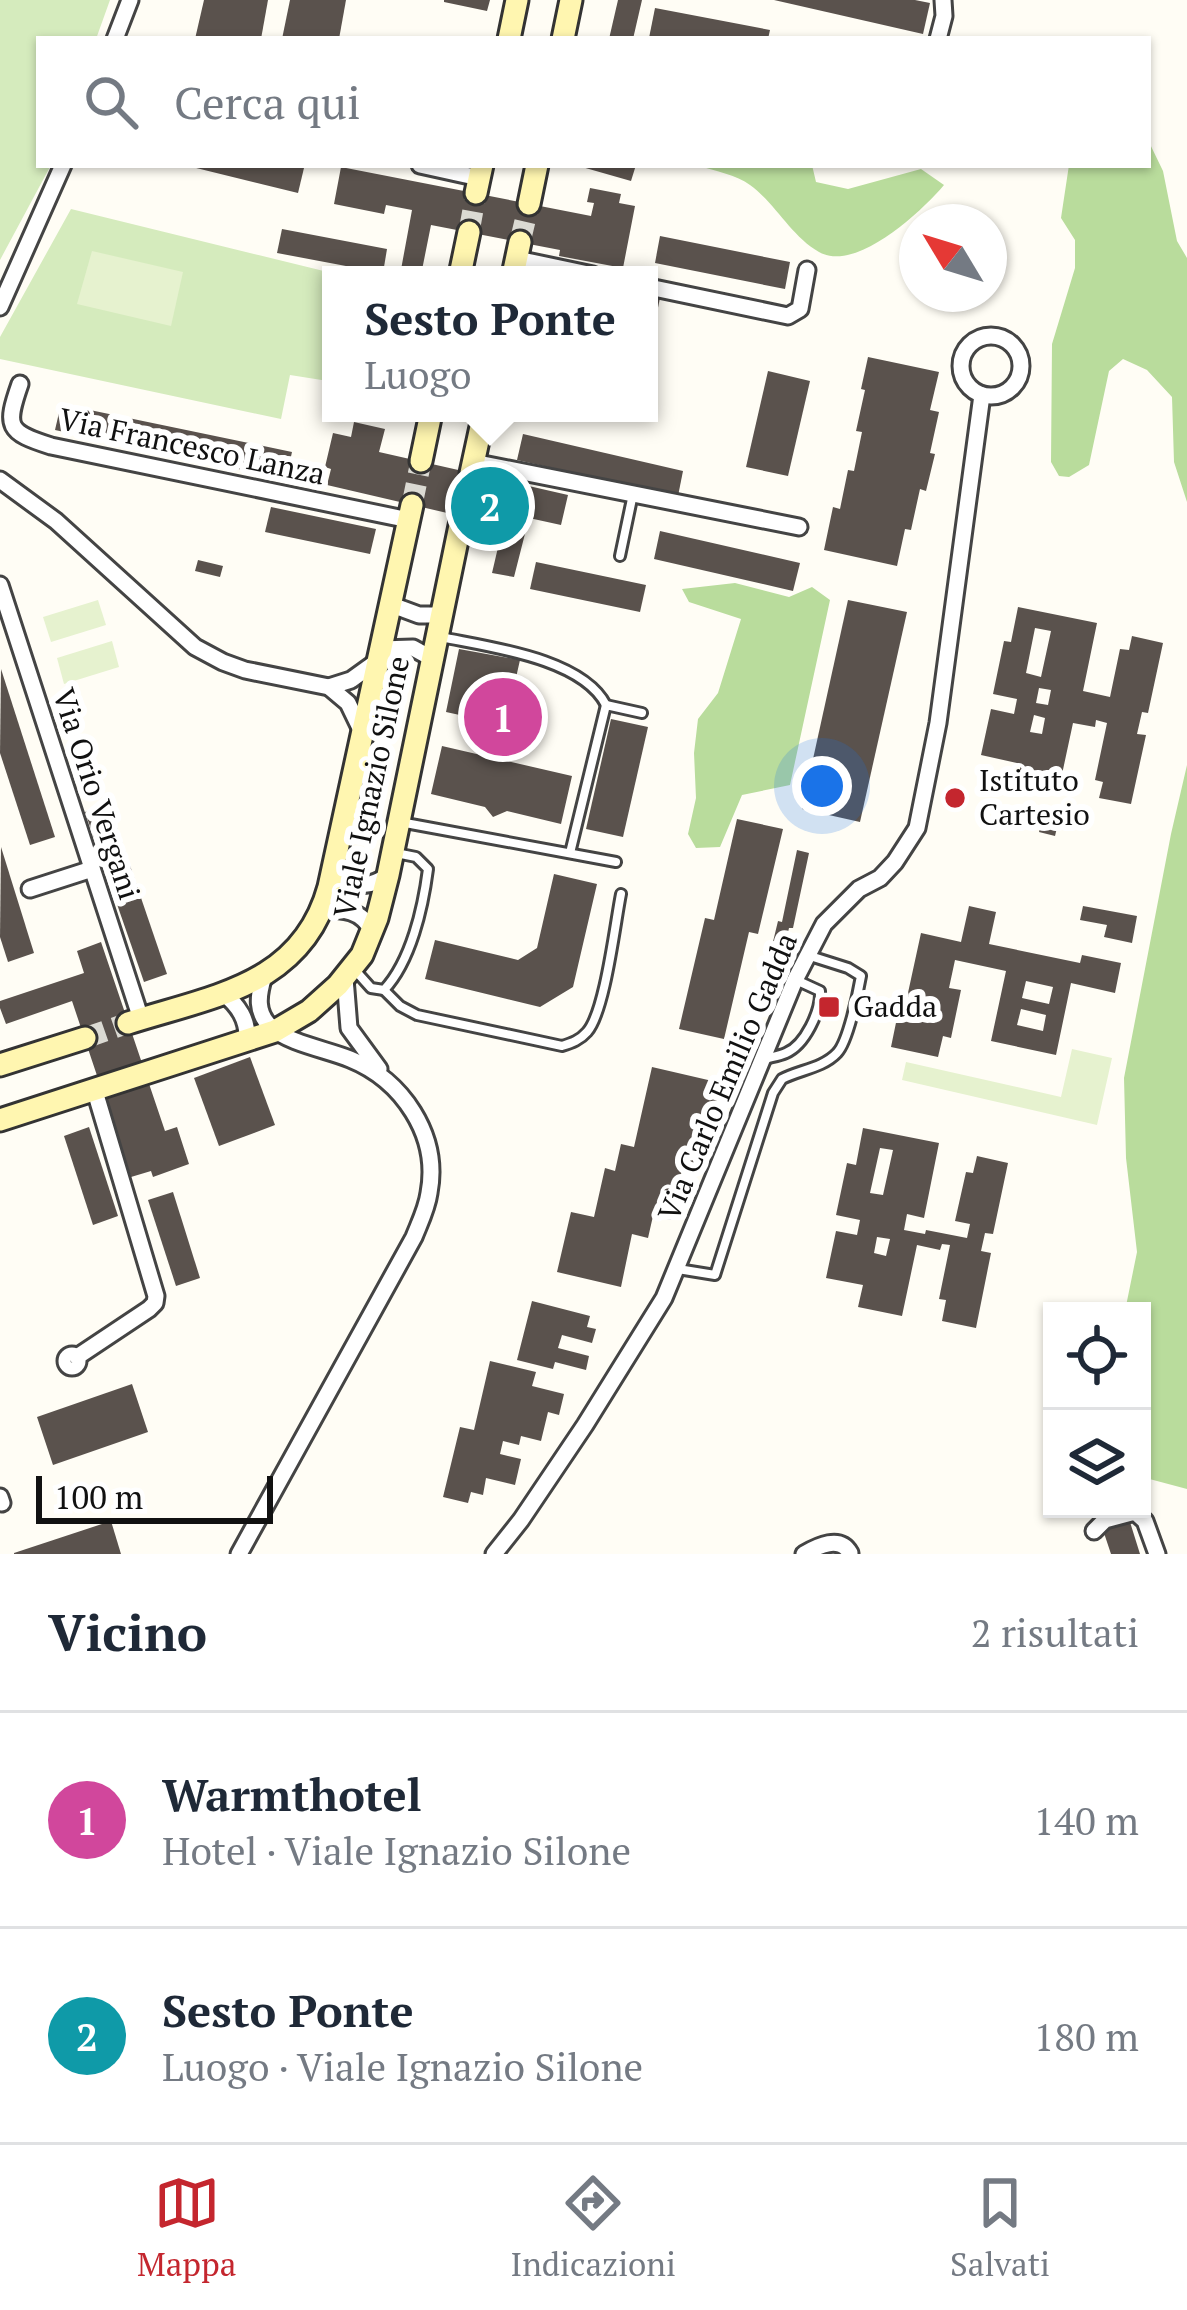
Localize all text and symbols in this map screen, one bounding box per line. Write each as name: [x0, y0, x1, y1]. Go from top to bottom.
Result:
search box: [36, 36, 1151, 168]
icon: search: [78, 69, 144, 135]
text: Cerca qui: [174, 72, 360, 132]
north arrow: [899, 204, 1007, 312]
popup: [322, 266, 658, 422]
text: Sesto Ponte: [364, 288, 616, 348]
text: Luogo: [364, 348, 472, 400]
street label: Via Francesco Lanza: [56, 398, 329, 494]
pin: 2: [451, 461, 529, 551]
street label: Viale Ignazio Silone: [324, 652, 418, 921]
pin: 1: [464, 672, 542, 762]
street label: Via Orio Vergani: [44, 683, 150, 904]
your location: [792, 756, 852, 816]
place label: Istituto Cartesio: [979, 760, 1090, 834]
marker: Istituto Cartesio: [942, 785, 968, 811]
street label: Via Carlo Emilio Gadda: [648, 926, 806, 1227]
place label: Gadda: [853, 986, 937, 1026]
marker: Gadda: [816, 994, 842, 1020]
map controls: [1043, 1302, 1151, 1518]
button: locate: [1043, 1302, 1151, 1410]
button: layers: [1043, 1410, 1151, 1518]
scale bar: [36, 1470, 273, 1523]
text: 100 m: [54, 1475, 143, 1518]
text: Vicino: [48, 1598, 207, 1666]
text: 2 risultati: [971, 1606, 1139, 1658]
text: Warmthotel: [162, 1764, 422, 1824]
text: 1: [76, 1794, 98, 1846]
text: 140 m: [1034, 1794, 1139, 1846]
text: Hotel · Viale Ignazio Silone: [162, 1824, 631, 1876]
text: Sesto Ponte: [162, 1980, 414, 2040]
text: 2: [76, 2010, 98, 2062]
text: 180 m: [1034, 2010, 1139, 2062]
text: Luogo · Viale Ignazio Silone: [162, 2040, 643, 2092]
tab: Mappa: [137, 2170, 236, 2285]
tab: Indicazioni: [511, 2170, 676, 2285]
tab: Salvati: [950, 2170, 1050, 2285]

